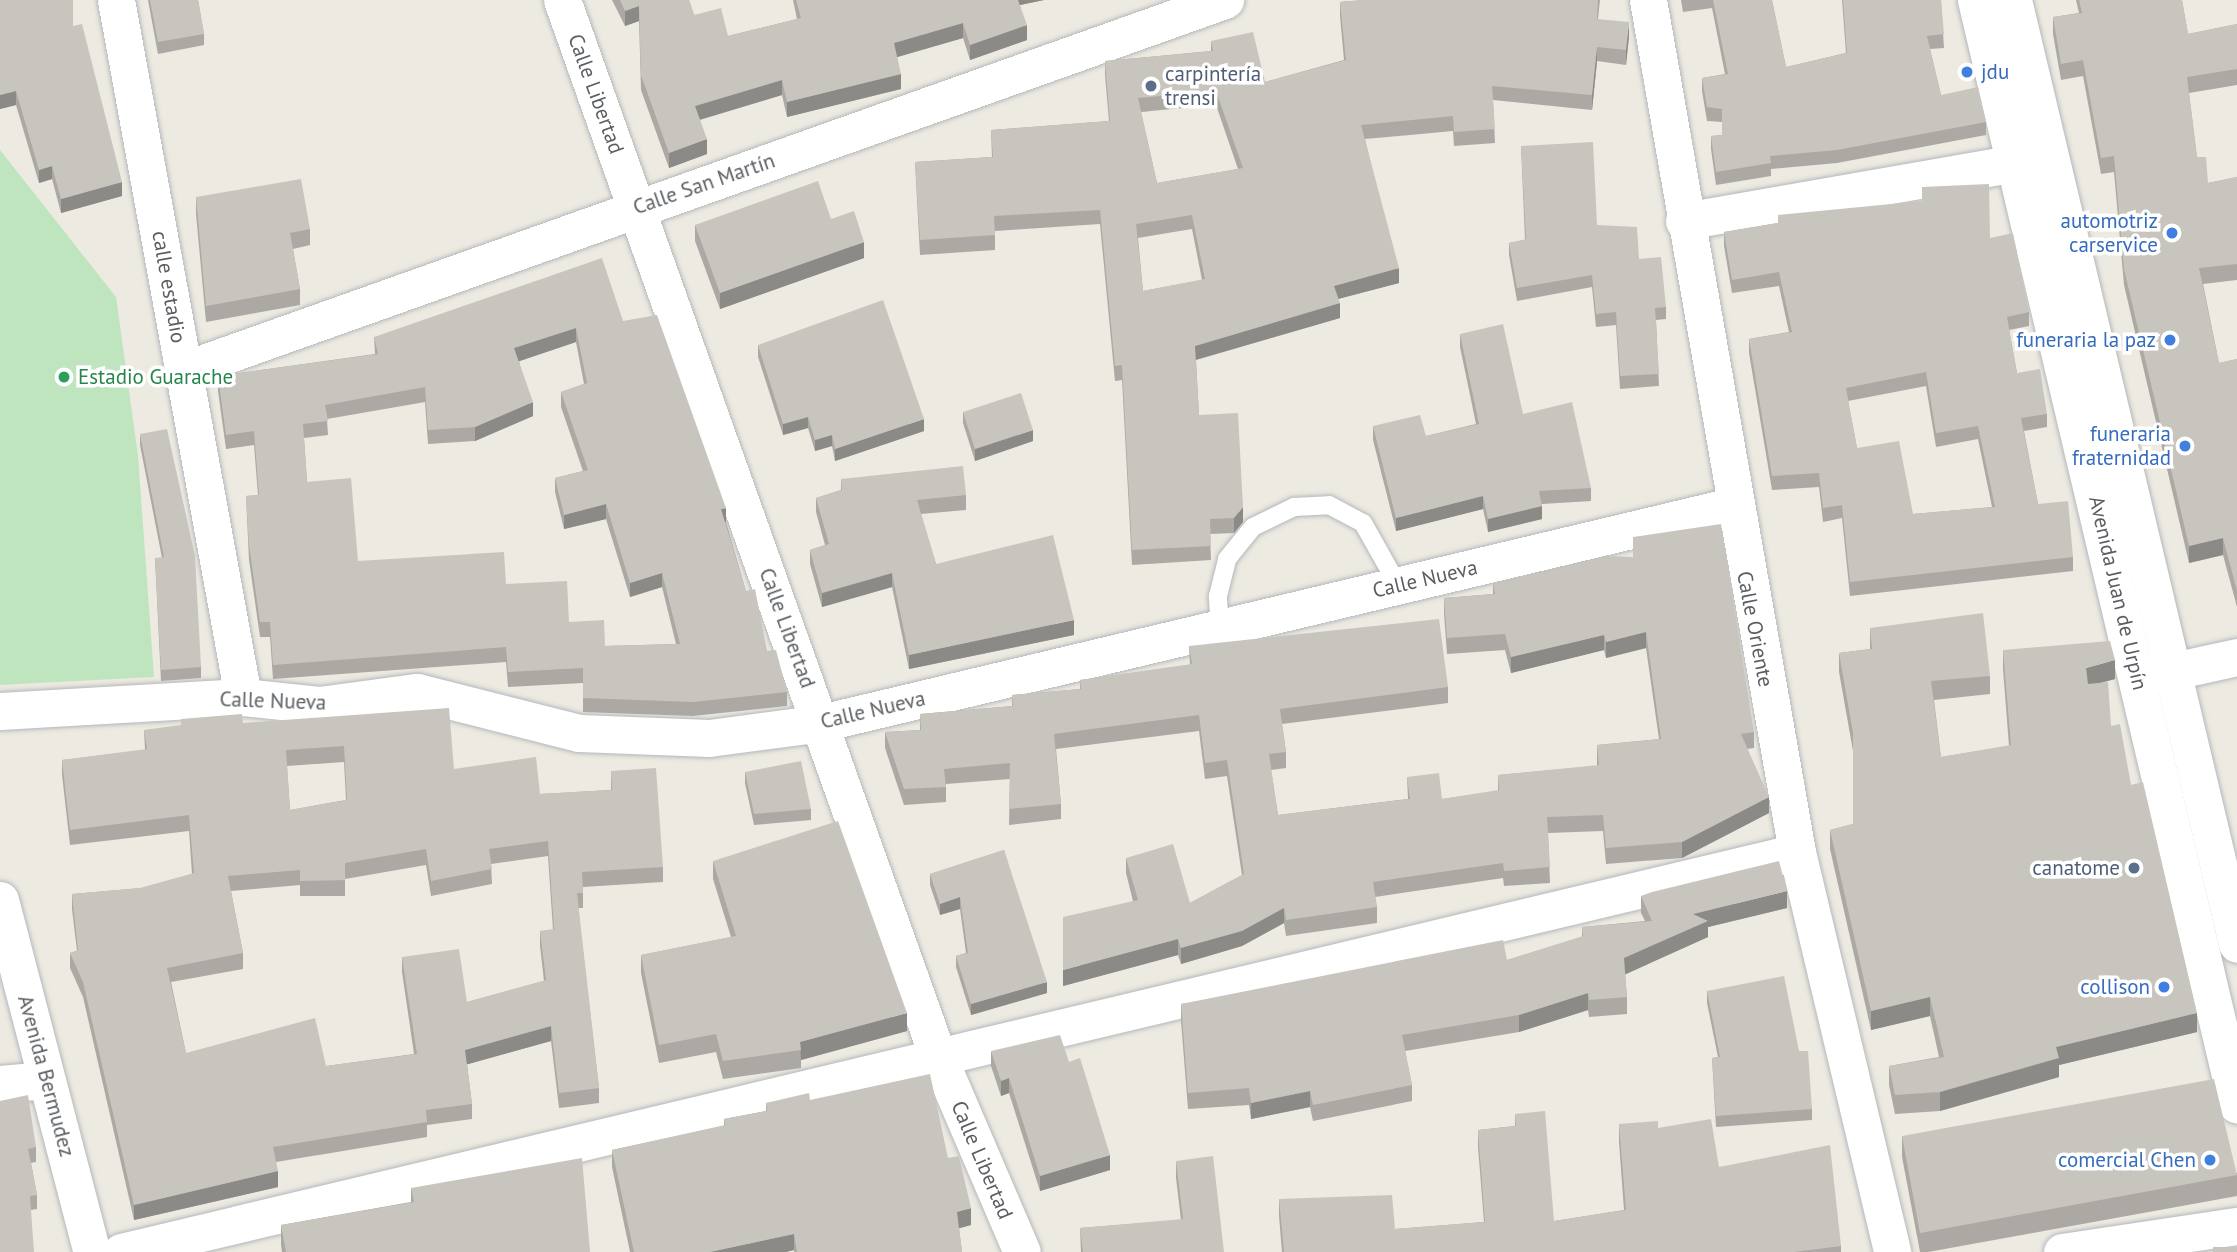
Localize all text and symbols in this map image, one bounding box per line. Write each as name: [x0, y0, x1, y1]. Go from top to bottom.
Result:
street label: Calle Libertad: [563, 31, 629, 157]
place label: jdu: [1981, 59, 2009, 85]
place label: carpintería trensi: [1165, 61, 1261, 111]
marker: jdu: [1959, 64, 1975, 80]
marker: carpintería trensi: [1143, 78, 1159, 94]
street label: Calle San Martín: [630, 148, 778, 220]
place label: automotriz carservice: [2061, 208, 2158, 258]
marker: automotriz carservice: [2164, 225, 2180, 241]
street label: calle estadio: [147, 229, 191, 345]
place label: funeraria la paz: [2016, 327, 2156, 353]
marker: funeraria la paz: [2162, 332, 2178, 348]
place label: Estadio Guarache: [78, 364, 233, 390]
marker: Estadio Guarache: [56, 369, 72, 385]
place label: funeraria fraternidad: [2072, 421, 2171, 471]
marker: funeraria fraternidad: [2177, 438, 2193, 454]
street label: Avenida Juan de Urpín: [2083, 494, 2153, 692]
street label: Calle Nueva: [1370, 555, 1480, 603]
street label: Calle Libertad: [754, 565, 820, 691]
street label: Calle Oriente: [1731, 569, 1779, 689]
street label: Calle Nueva: [818, 686, 928, 734]
street label: Calle Nueva: [219, 687, 327, 715]
place label: canatome: [2032, 855, 2120, 881]
marker: canatome: [2126, 860, 2142, 876]
place label: collison: [2080, 974, 2150, 1000]
marker: collison: [2156, 979, 2172, 995]
street label: Avenida Bermudez: [12, 993, 80, 1159]
street label: Calle Libertad: [946, 1097, 1018, 1223]
place label: comercial Chen: [2058, 1147, 2196, 1173]
marker: comercial Chen: [2202, 1152, 2218, 1168]

